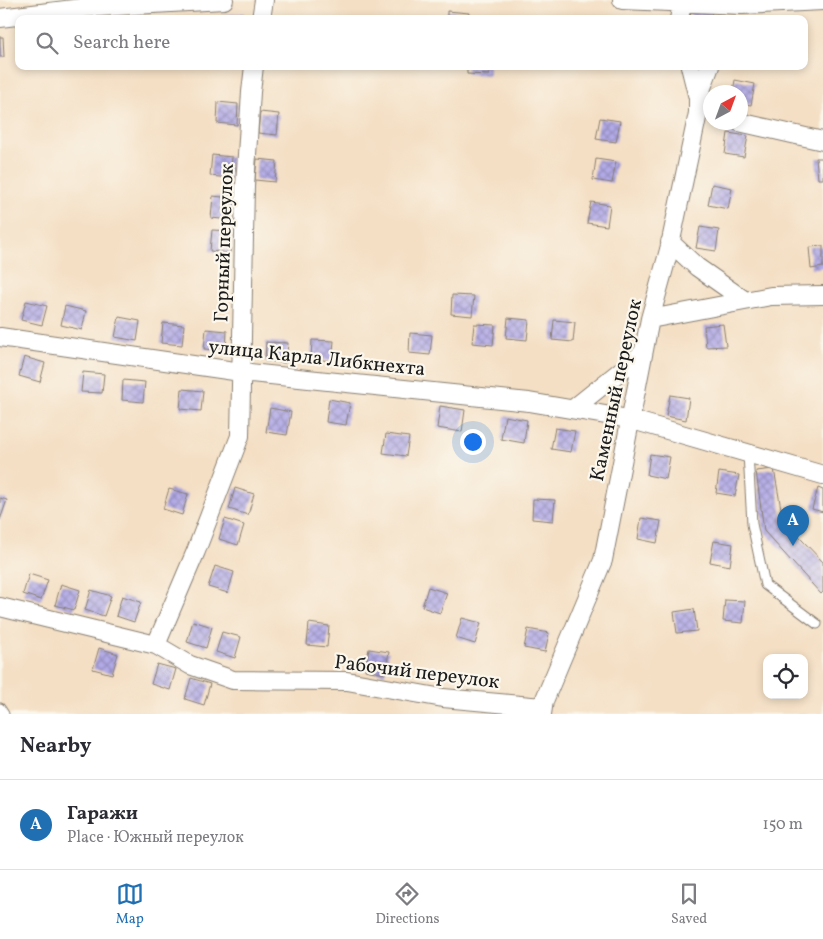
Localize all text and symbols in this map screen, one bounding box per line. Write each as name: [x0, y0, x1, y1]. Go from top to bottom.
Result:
search box: [15, 15, 808, 70]
icon: search: [33, 29, 61, 57]
text: Search here: [73, 30, 170, 56]
north arrow: [703, 85, 748, 130]
street label: Горный переулок: [208, 163, 242, 323]
street label: Каменный переулок: [584, 296, 650, 484]
street label: улица Карла Либкнехта: [207, 334, 427, 384]
your location: [460, 429, 486, 455]
pin: A: [777, 505, 809, 546]
street label: Рабочий переулок: [333, 649, 501, 697]
map controls: [763, 654, 808, 699]
button: locate: [763, 654, 808, 699]
text: Nearby: [20, 732, 91, 761]
text: Гаражи: [67, 801, 138, 827]
text: A: [30, 814, 42, 836]
text: 150 m: [762, 814, 803, 836]
text: Place · Южный переулок: [67, 827, 244, 849]
tab: Map: [116, 880, 144, 929]
tab: Directions: [375, 880, 440, 929]
tab: Saved: [671, 880, 707, 929]

